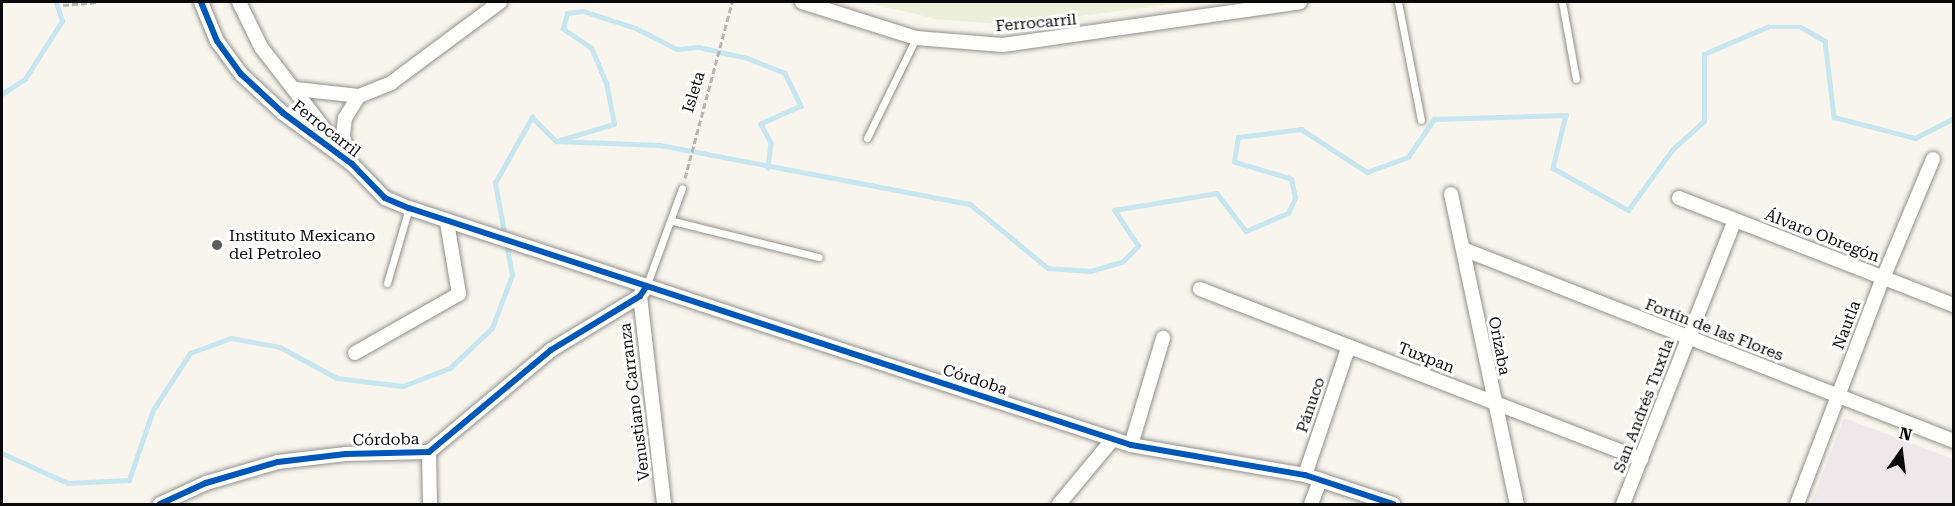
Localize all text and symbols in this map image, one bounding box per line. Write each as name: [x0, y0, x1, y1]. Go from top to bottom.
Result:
street label: Ferrocarril: [995, 10, 1077, 36]
street label: Isleta: [679, 69, 709, 115]
street label: Ferrocarril: [288, 96, 364, 162]
street label: Álvaro Obregón: [1762, 205, 1882, 267]
place label: Instituto Mexicano del Petroleo: [229, 226, 375, 264]
marker: Instituto Mexicano del Petroleo: [210, 238, 224, 252]
street label: Fortín de las Flores: [1642, 295, 1786, 365]
street label: Nautla: [1829, 298, 1865, 352]
street label: Orizaba: [1484, 315, 1514, 377]
street label: Venustiano Carranza: [616, 322, 654, 482]
street label: San Andrés Tuxtla: [1610, 336, 1678, 476]
street label: Tuxpan: [1395, 338, 1457, 378]
street label: Córdoba: [940, 361, 1010, 399]
street label: Pánuco: [1293, 375, 1329, 435]
north arrow: [1871, 422, 1931, 482]
text: N: [1897, 423, 1914, 445]
street label: Córdoba: [352, 430, 420, 450]

